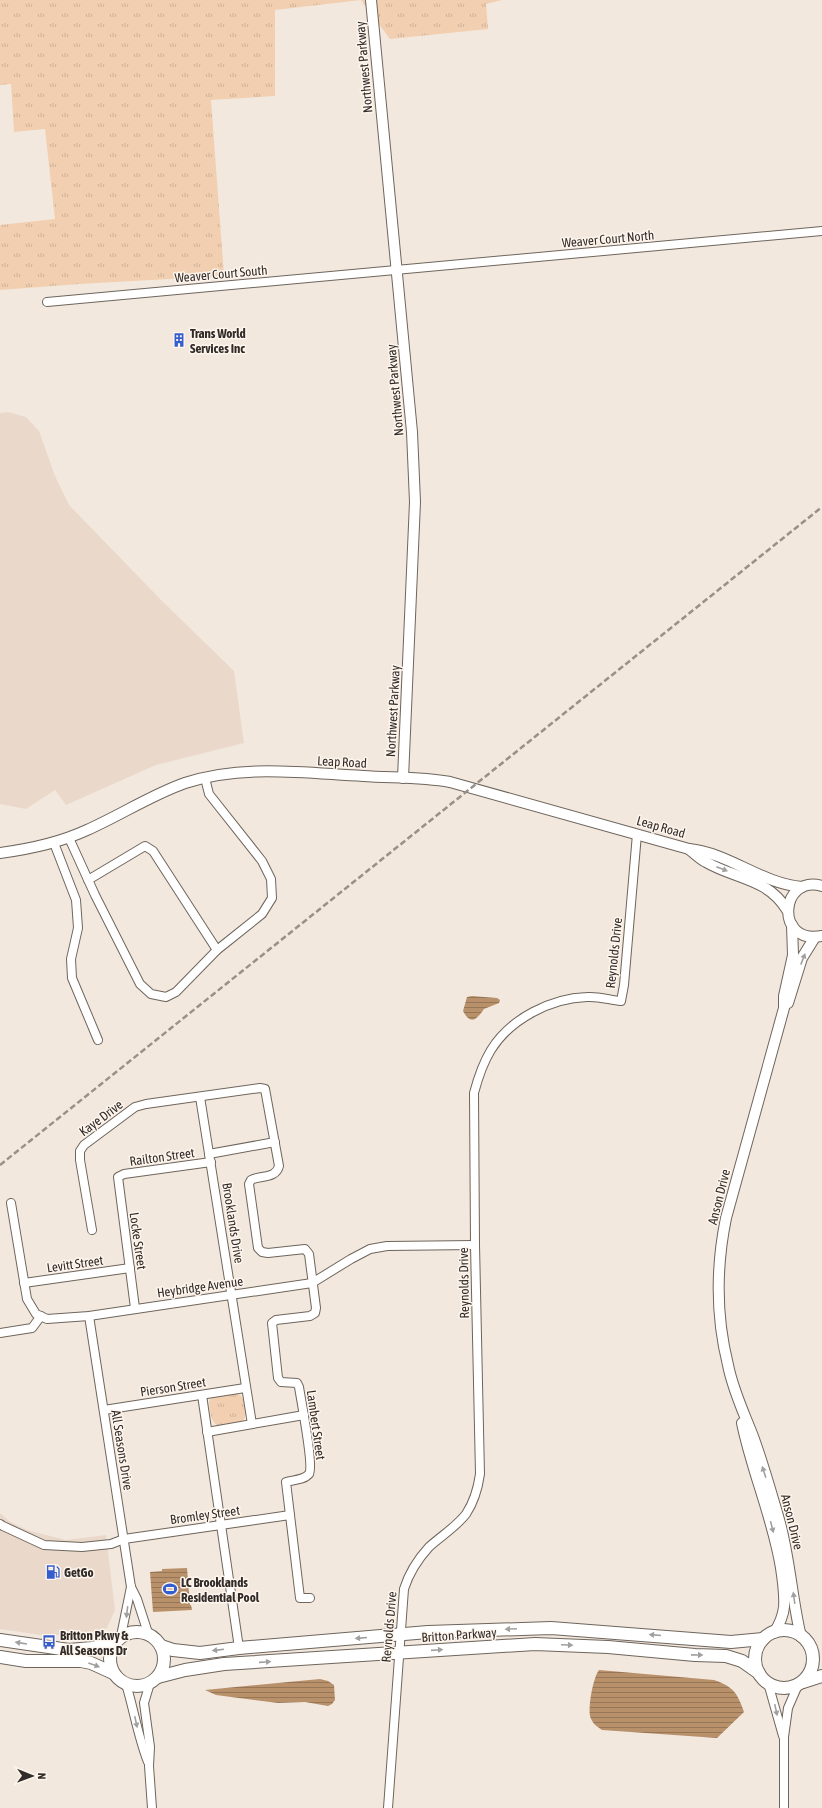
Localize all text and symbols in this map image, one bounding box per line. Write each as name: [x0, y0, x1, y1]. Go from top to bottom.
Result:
street label: Northwest Parkway: [352, 20, 375, 113]
street label: Weaver Court North: [561, 227, 655, 251]
street label: Weaver Court South: [174, 262, 268, 286]
place label: Trans World Services Inc: [190, 326, 246, 356]
building icon: Trans World Services Inc: [171, 332, 187, 348]
street label: Northwest Parkway: [383, 343, 406, 436]
street label: Northwest Parkway: [383, 664, 403, 757]
street label: Leap Road: [317, 753, 367, 771]
street label: Leap Road: [635, 813, 687, 841]
one-way arrow: [716, 866, 728, 872]
street label: Reynolds Drive: [603, 917, 625, 989]
one-way arrow: [800, 952, 806, 964]
street label: Kaye Drive: [76, 1097, 126, 1139]
street label: Railton Street: [129, 1145, 196, 1169]
street label: Anson Drive: [705, 1168, 733, 1226]
street label: Brooklands Drive: [219, 1182, 247, 1265]
street label: Locke Street: [127, 1211, 149, 1271]
street label: Reynolds Drive: [456, 1247, 472, 1319]
street label: Levitt Street: [46, 1253, 104, 1275]
street label: Heybridge Avenue: [156, 1274, 244, 1300]
street label: Pierson Street: [139, 1374, 207, 1400]
street label: Lambert Street: [304, 1389, 328, 1461]
street label: All Seasons Drive: [108, 1409, 136, 1491]
one-way arrow: [761, 1466, 767, 1478]
street label: Anson Drive: [778, 1493, 806, 1551]
street label: Bromley Street: [169, 1503, 241, 1527]
one-way arrow: [769, 1522, 775, 1534]
fuel station icon: GetGo: [45, 1564, 61, 1580]
place label: GetGo: [64, 1565, 94, 1580]
place label: LC Brooklands Residential Pool: [181, 1575, 260, 1605]
sports icon: LC Brooklands Residential Pool: [162, 1581, 178, 1597]
street label: Reynolds Drive: [378, 1591, 400, 1663]
one-way arrow: [791, 1592, 797, 1604]
one-way arrow: [123, 1606, 130, 1618]
street label: Britton Parkway: [421, 1625, 498, 1645]
one-way arrow: [505, 1626, 517, 1633]
place label: Britton Pkwy & All Seasons Dr: [59, 1628, 129, 1658]
one-way arrow: [649, 1632, 661, 1639]
bus stop icon: Britton Pkwy & All Seasons Dr: [41, 1634, 57, 1650]
one-way arrow: [355, 1634, 368, 1641]
one-way arrow: [15, 1640, 27, 1646]
one-way arrow: [561, 1642, 573, 1649]
one-way arrow: [212, 1647, 224, 1654]
one-way arrow: [431, 1647, 443, 1654]
one-way arrow: [691, 1652, 704, 1658]
one-way arrow: [259, 1658, 271, 1665]
one-way arrow: [89, 1662, 101, 1668]
one-way arrow: [773, 1704, 779, 1716]
one-way arrow: [134, 1716, 140, 1728]
north arrow: [12, 1756, 52, 1796]
text: N: [36, 1773, 48, 1780]

